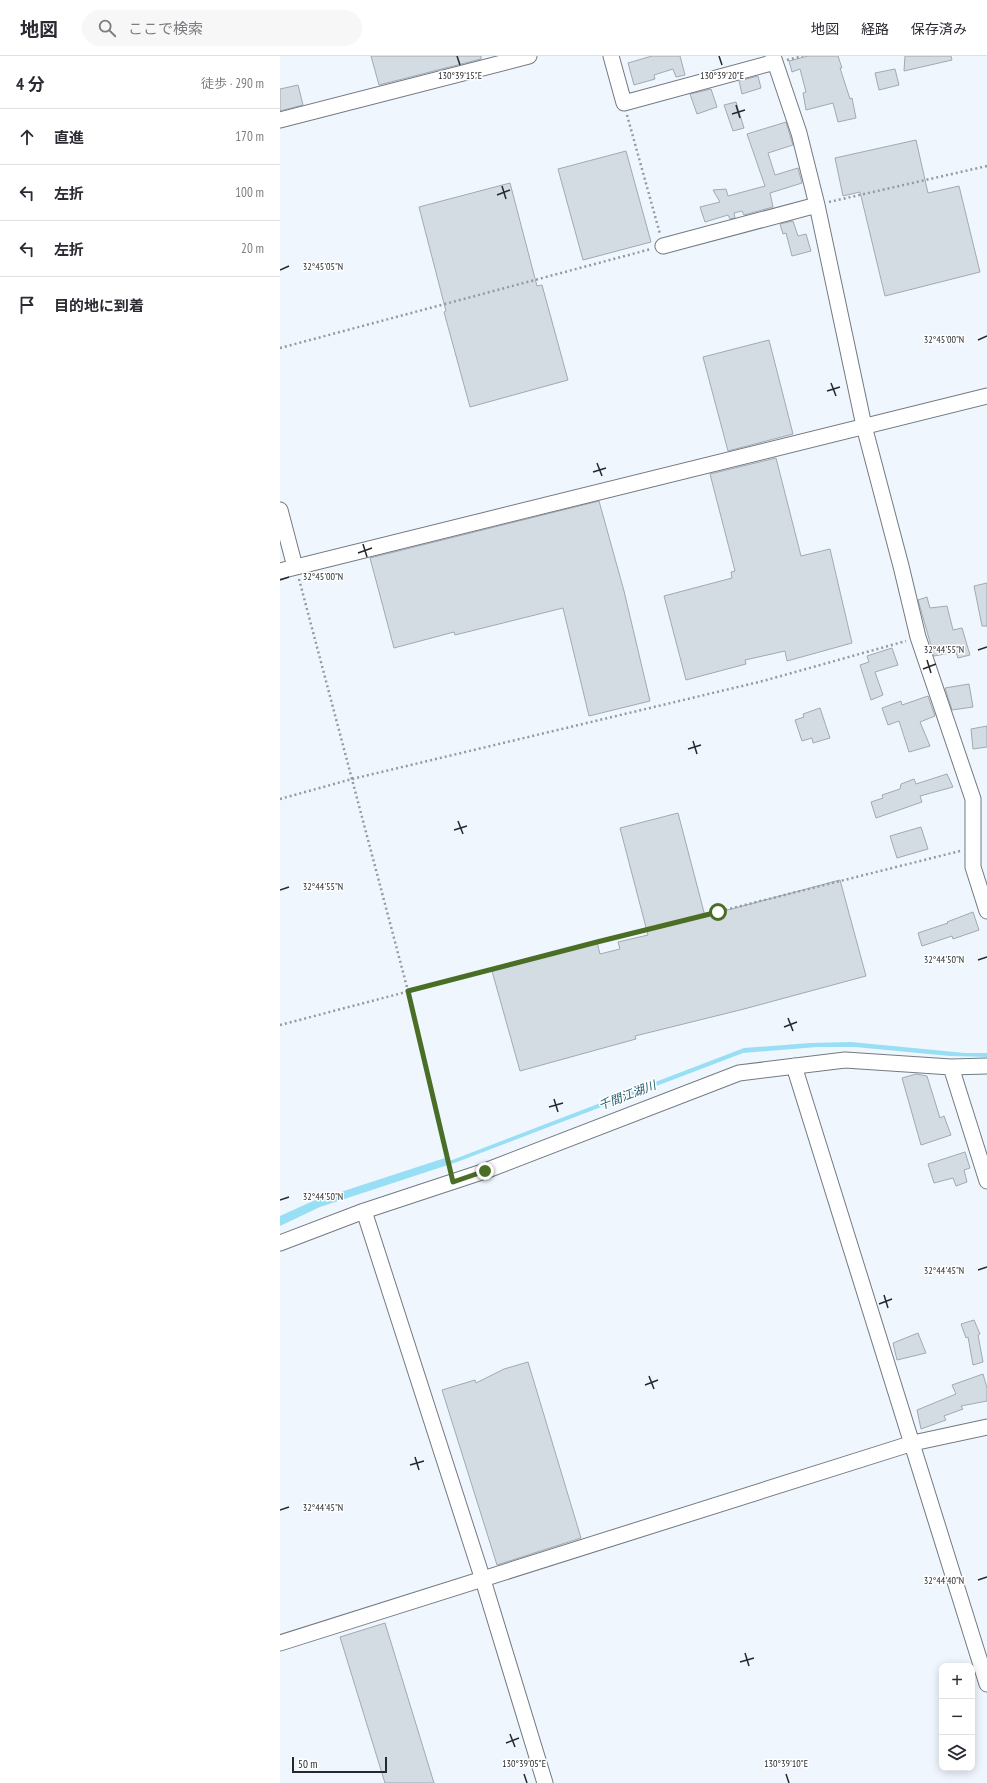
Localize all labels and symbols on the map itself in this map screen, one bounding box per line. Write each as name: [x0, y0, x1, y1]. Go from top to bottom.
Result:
text: 130°39'15"E: [438, 69, 482, 82]
text: 130°39'20"E: [700, 69, 744, 82]
text: 32°45'05"N: [303, 260, 343, 273]
text: 32°45'00"N: [924, 333, 964, 346]
text: 32°45'00"N: [303, 570, 343, 583]
text: 32°44'55"N: [924, 643, 964, 656]
text: 32°44'55"N: [303, 880, 343, 893]
route start: [709, 903, 727, 921]
text: 32°44'50"N: [924, 953, 964, 966]
water label: 千間江湖川: [596, 1077, 660, 1113]
route end: [476, 1162, 494, 1180]
text: 32°44'50"N: [303, 1190, 343, 1203]
text: 32°44'45"N: [924, 1264, 964, 1277]
text: 32°44'45"N: [303, 1501, 343, 1514]
text: 32°44'40"N: [924, 1574, 964, 1587]
scale bar: [292, 1755, 387, 1774]
text: 130°39'05"E: [502, 1757, 546, 1770]
text: 130°39'10"E: [764, 1757, 808, 1770]

